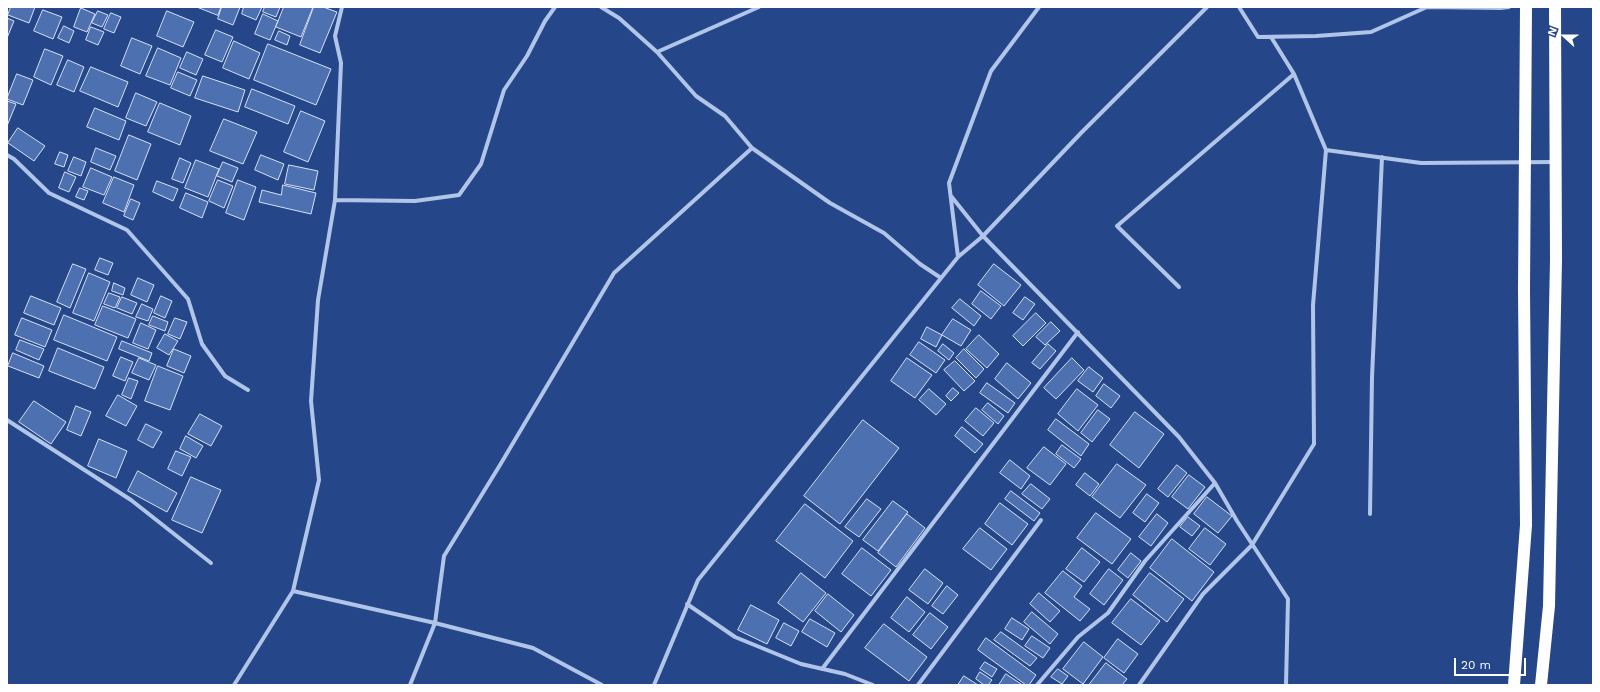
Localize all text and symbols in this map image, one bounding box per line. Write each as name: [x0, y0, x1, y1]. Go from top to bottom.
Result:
north arrow: [1544, 16, 1584, 56]
text: N: [1545, 25, 1560, 38]
scale bar: [1456, 650, 1528, 676]
text: 20 m: [1461, 658, 1491, 672]

